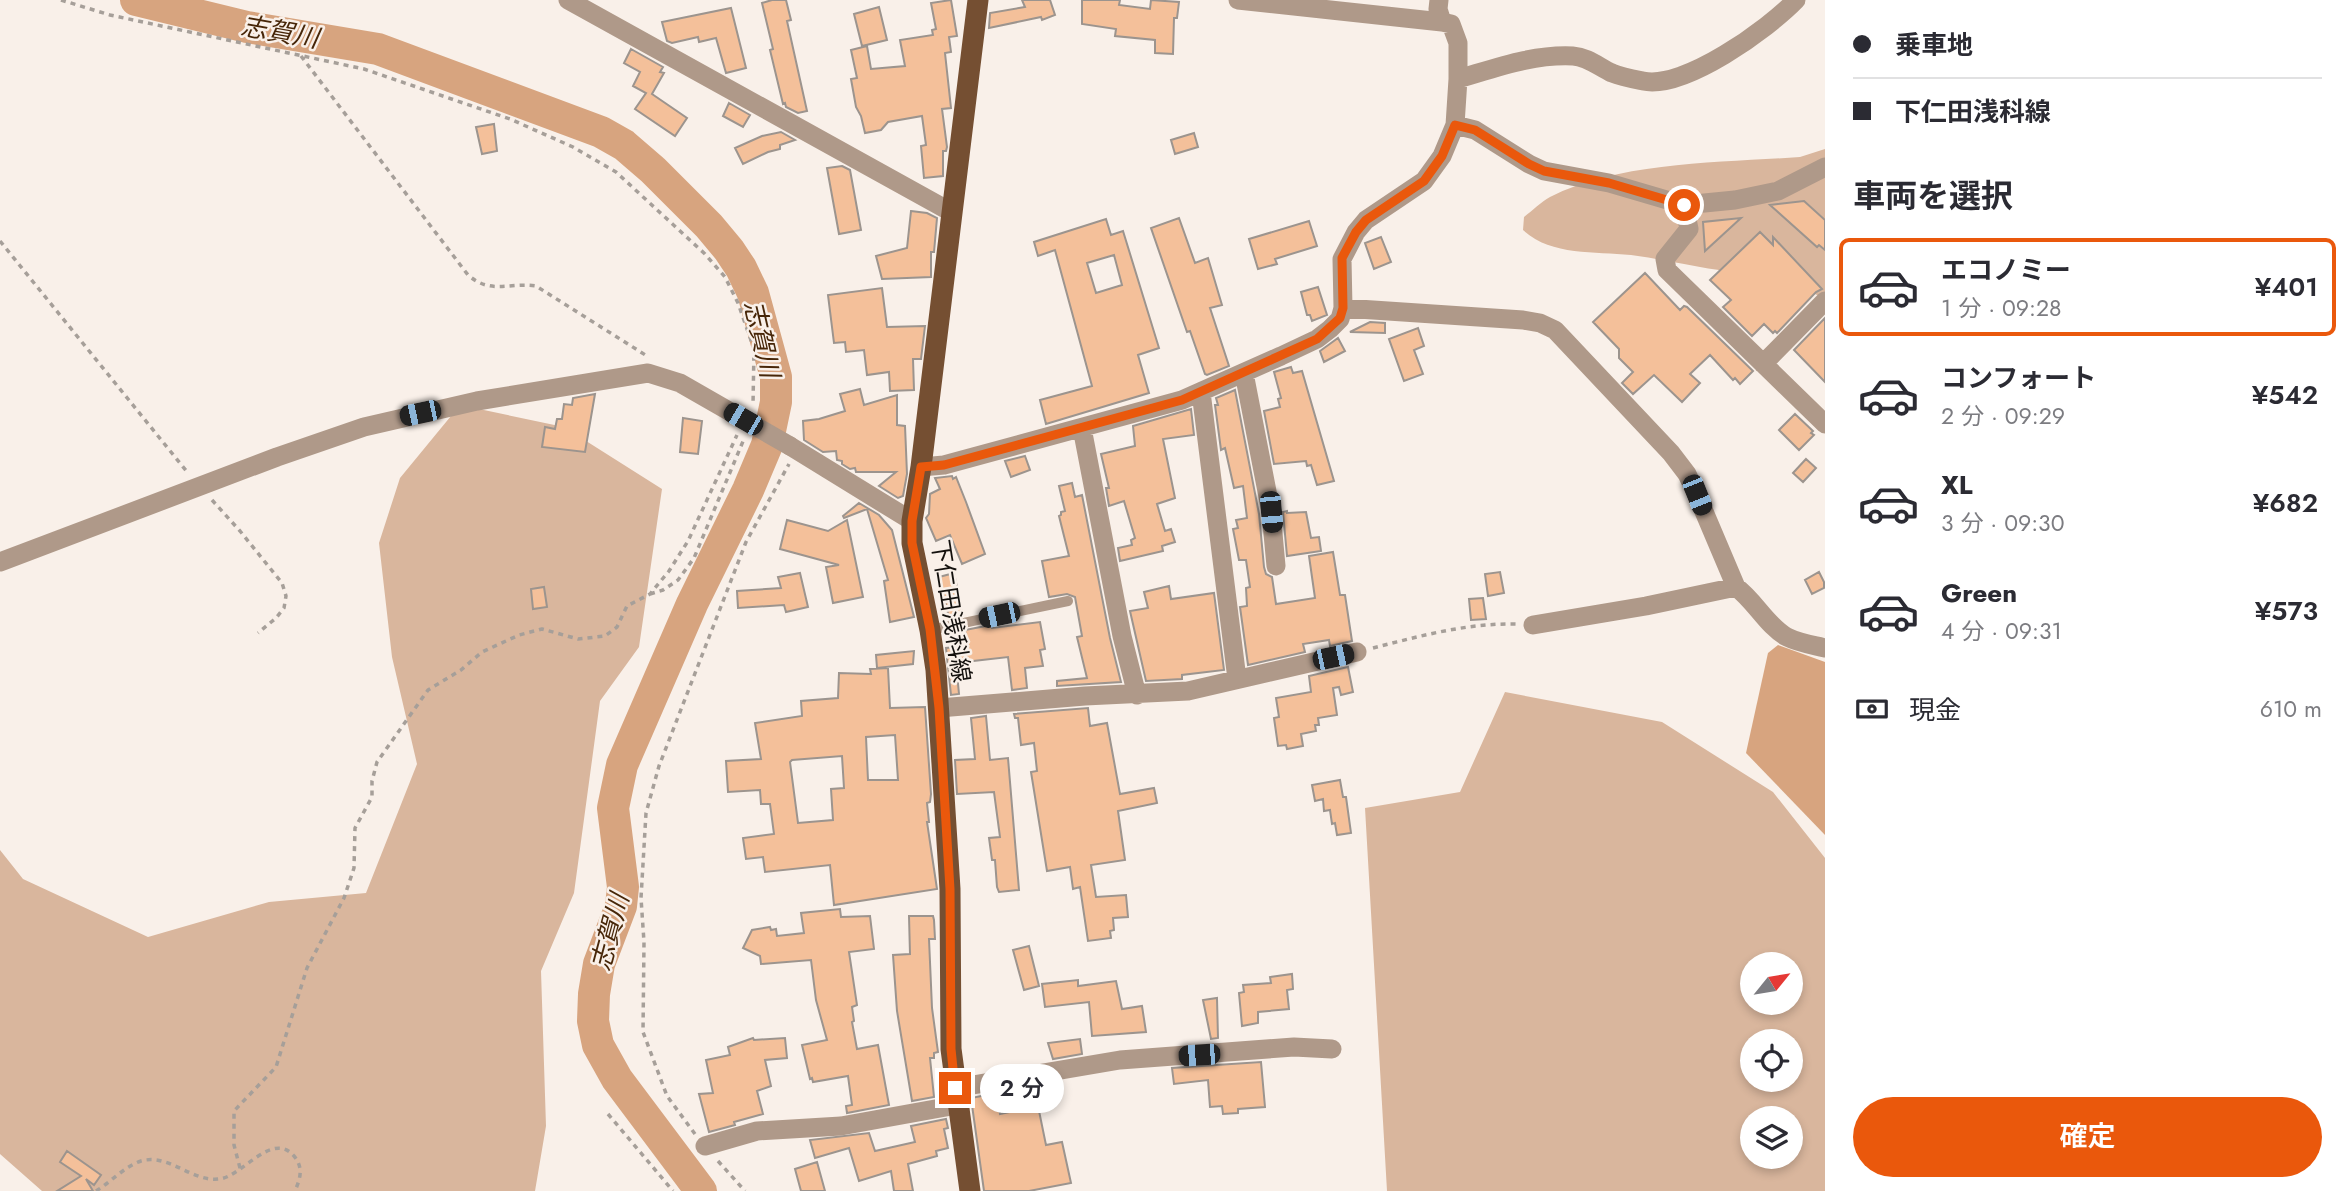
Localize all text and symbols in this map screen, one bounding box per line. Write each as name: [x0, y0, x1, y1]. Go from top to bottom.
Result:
water label: 志賀川: [238, 7, 325, 58]
text: 乗車地: [1895, 26, 1973, 64]
text: 下仁田浅科線: [1895, 93, 2051, 131]
text: 車両を選択: [1853, 173, 2013, 219]
route start: [1668, 189, 1700, 221]
text: エコノミー: [1941, 251, 2071, 289]
icon: car: [1857, 256, 1920, 319]
text: ¥401: [2255, 268, 2318, 306]
text: 1 分 · 09:28: [1941, 291, 2062, 325]
water label: 志賀川: [735, 297, 790, 384]
text: コンフォート: [1941, 359, 2096, 397]
icon: car: [1857, 364, 1920, 427]
text: ¥542: [2252, 376, 2318, 414]
car: [398, 398, 443, 428]
car: [720, 399, 767, 439]
text: 2 分 · 09:29: [1941, 399, 2065, 433]
text: XL: [1941, 466, 1973, 504]
car: [1680, 472, 1715, 518]
icon: car: [1857, 472, 1920, 535]
text: ¥682: [2253, 484, 2318, 522]
car: [1259, 490, 1284, 534]
text: 3 分 · 09:30: [1941, 506, 2064, 540]
street label: 下仁田浅科線: [923, 537, 980, 685]
text: Green: [1941, 574, 2017, 612]
icon: car: [1857, 580, 1920, 643]
text: ¥573: [2255, 592, 2318, 630]
car: [977, 600, 1022, 630]
text: 4 分 · 09:31: [1941, 614, 2062, 648]
car: [1311, 642, 1356, 672]
icon: cash: [1853, 690, 1891, 728]
text: 現金: [1909, 691, 1961, 729]
text: 610 m: [2260, 692, 2322, 726]
water label: 志賀川: [582, 887, 639, 975]
north arrow: [1740, 952, 1802, 1015]
map controls: [1740, 952, 1803, 1169]
button: locate: [1740, 1029, 1803, 1092]
car: [1178, 1043, 1221, 1067]
callout: 2 分: [979, 1064, 1064, 1112]
text: 2 分: [1000, 1071, 1044, 1105]
route end: [939, 1072, 971, 1104]
button: 確定: [1853, 1097, 2322, 1177]
button: layers: [1740, 1106, 1803, 1169]

